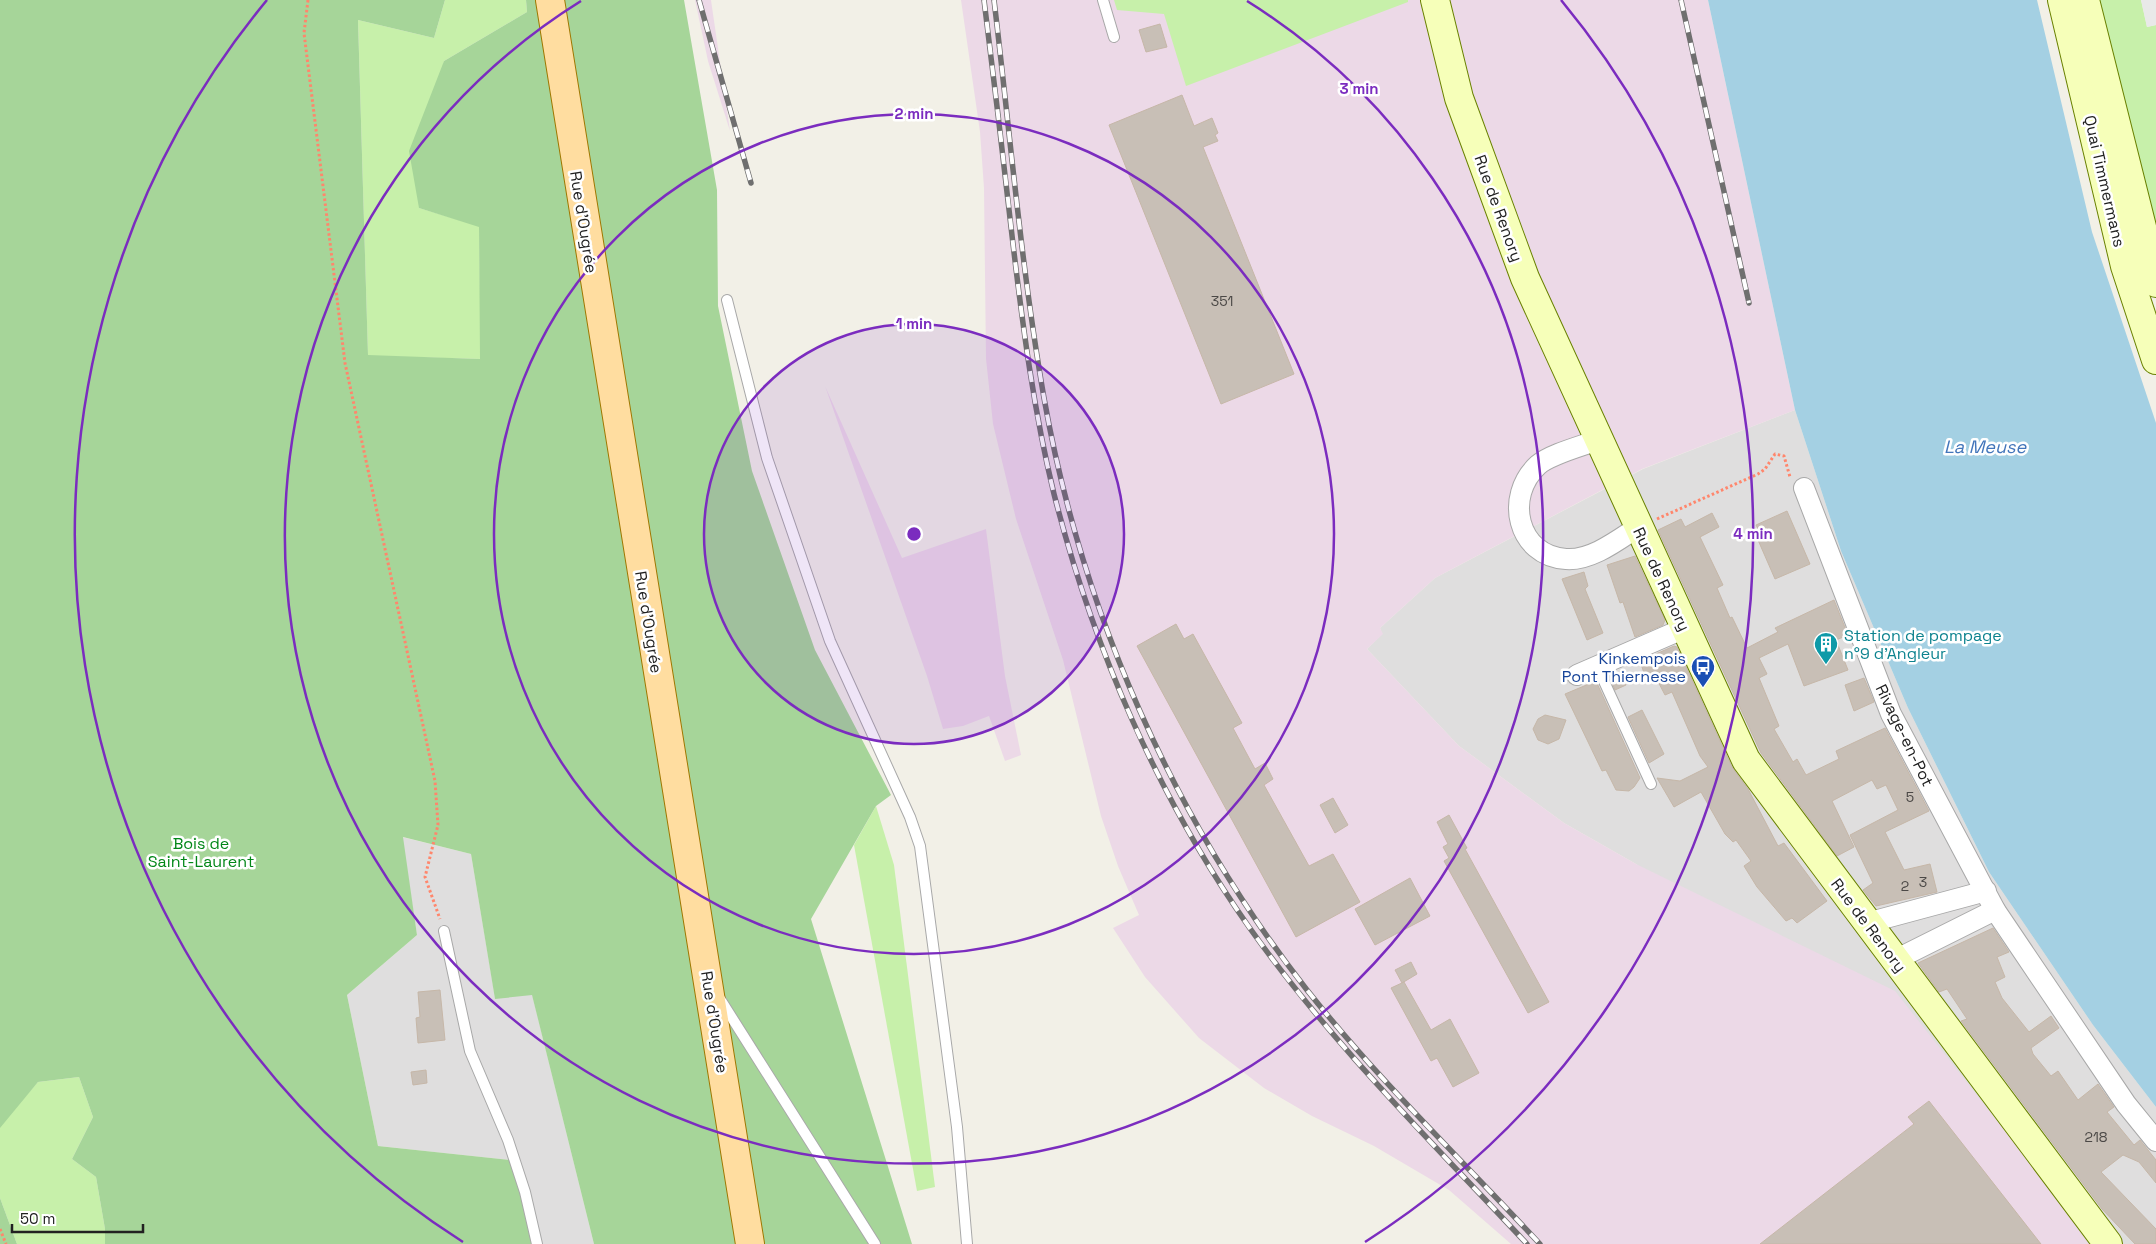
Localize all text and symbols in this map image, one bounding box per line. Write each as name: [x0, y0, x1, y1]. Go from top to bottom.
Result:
text: 3 min: [1340, 79, 1378, 98]
text: 2 min: [895, 104, 933, 123]
street label: Quai Timmermans: [2079, 113, 2130, 249]
street label: Rue de Renory: [1469, 152, 1528, 265]
street label: Rue d'Ougrée: [565, 170, 602, 275]
house number: 351: [1211, 292, 1233, 310]
text: 1 min: [896, 314, 932, 333]
water label: La Meuse: [1944, 435, 2027, 458]
street label: Rue de Renory: [1628, 524, 1695, 635]
text: 4 min: [1733, 524, 1773, 543]
centre of rings: [905, 525, 923, 543]
street label: Rue d'Ougrée: [630, 570, 667, 675]
place label: Station de pompage n°9 d'Angleur: [1844, 625, 2002, 664]
building icon: Station de pompage n°9 d'Angleur: [1813, 631, 1839, 665]
place label: Kinkempois Pont Thiernesse: [1562, 648, 1686, 687]
bus stop icon: Kinkempois Pont Thiernesse: [1690, 654, 1716, 688]
street label: Rivage-en-Pot: [1871, 681, 1938, 790]
house number: 5: [1906, 788, 1914, 806]
park label: Bois de Saint-Laurent: [148, 833, 254, 872]
house number: 3: [1919, 873, 1927, 891]
street label: Rue de Renory: [1826, 874, 1911, 977]
house number: 2: [1901, 877, 1909, 895]
street label: Rue d'Ougrée: [696, 970, 733, 1075]
house number: 218: [2084, 1128, 2108, 1146]
scale bar: [12, 1202, 144, 1234]
text: 50 m: [20, 1209, 55, 1228]

